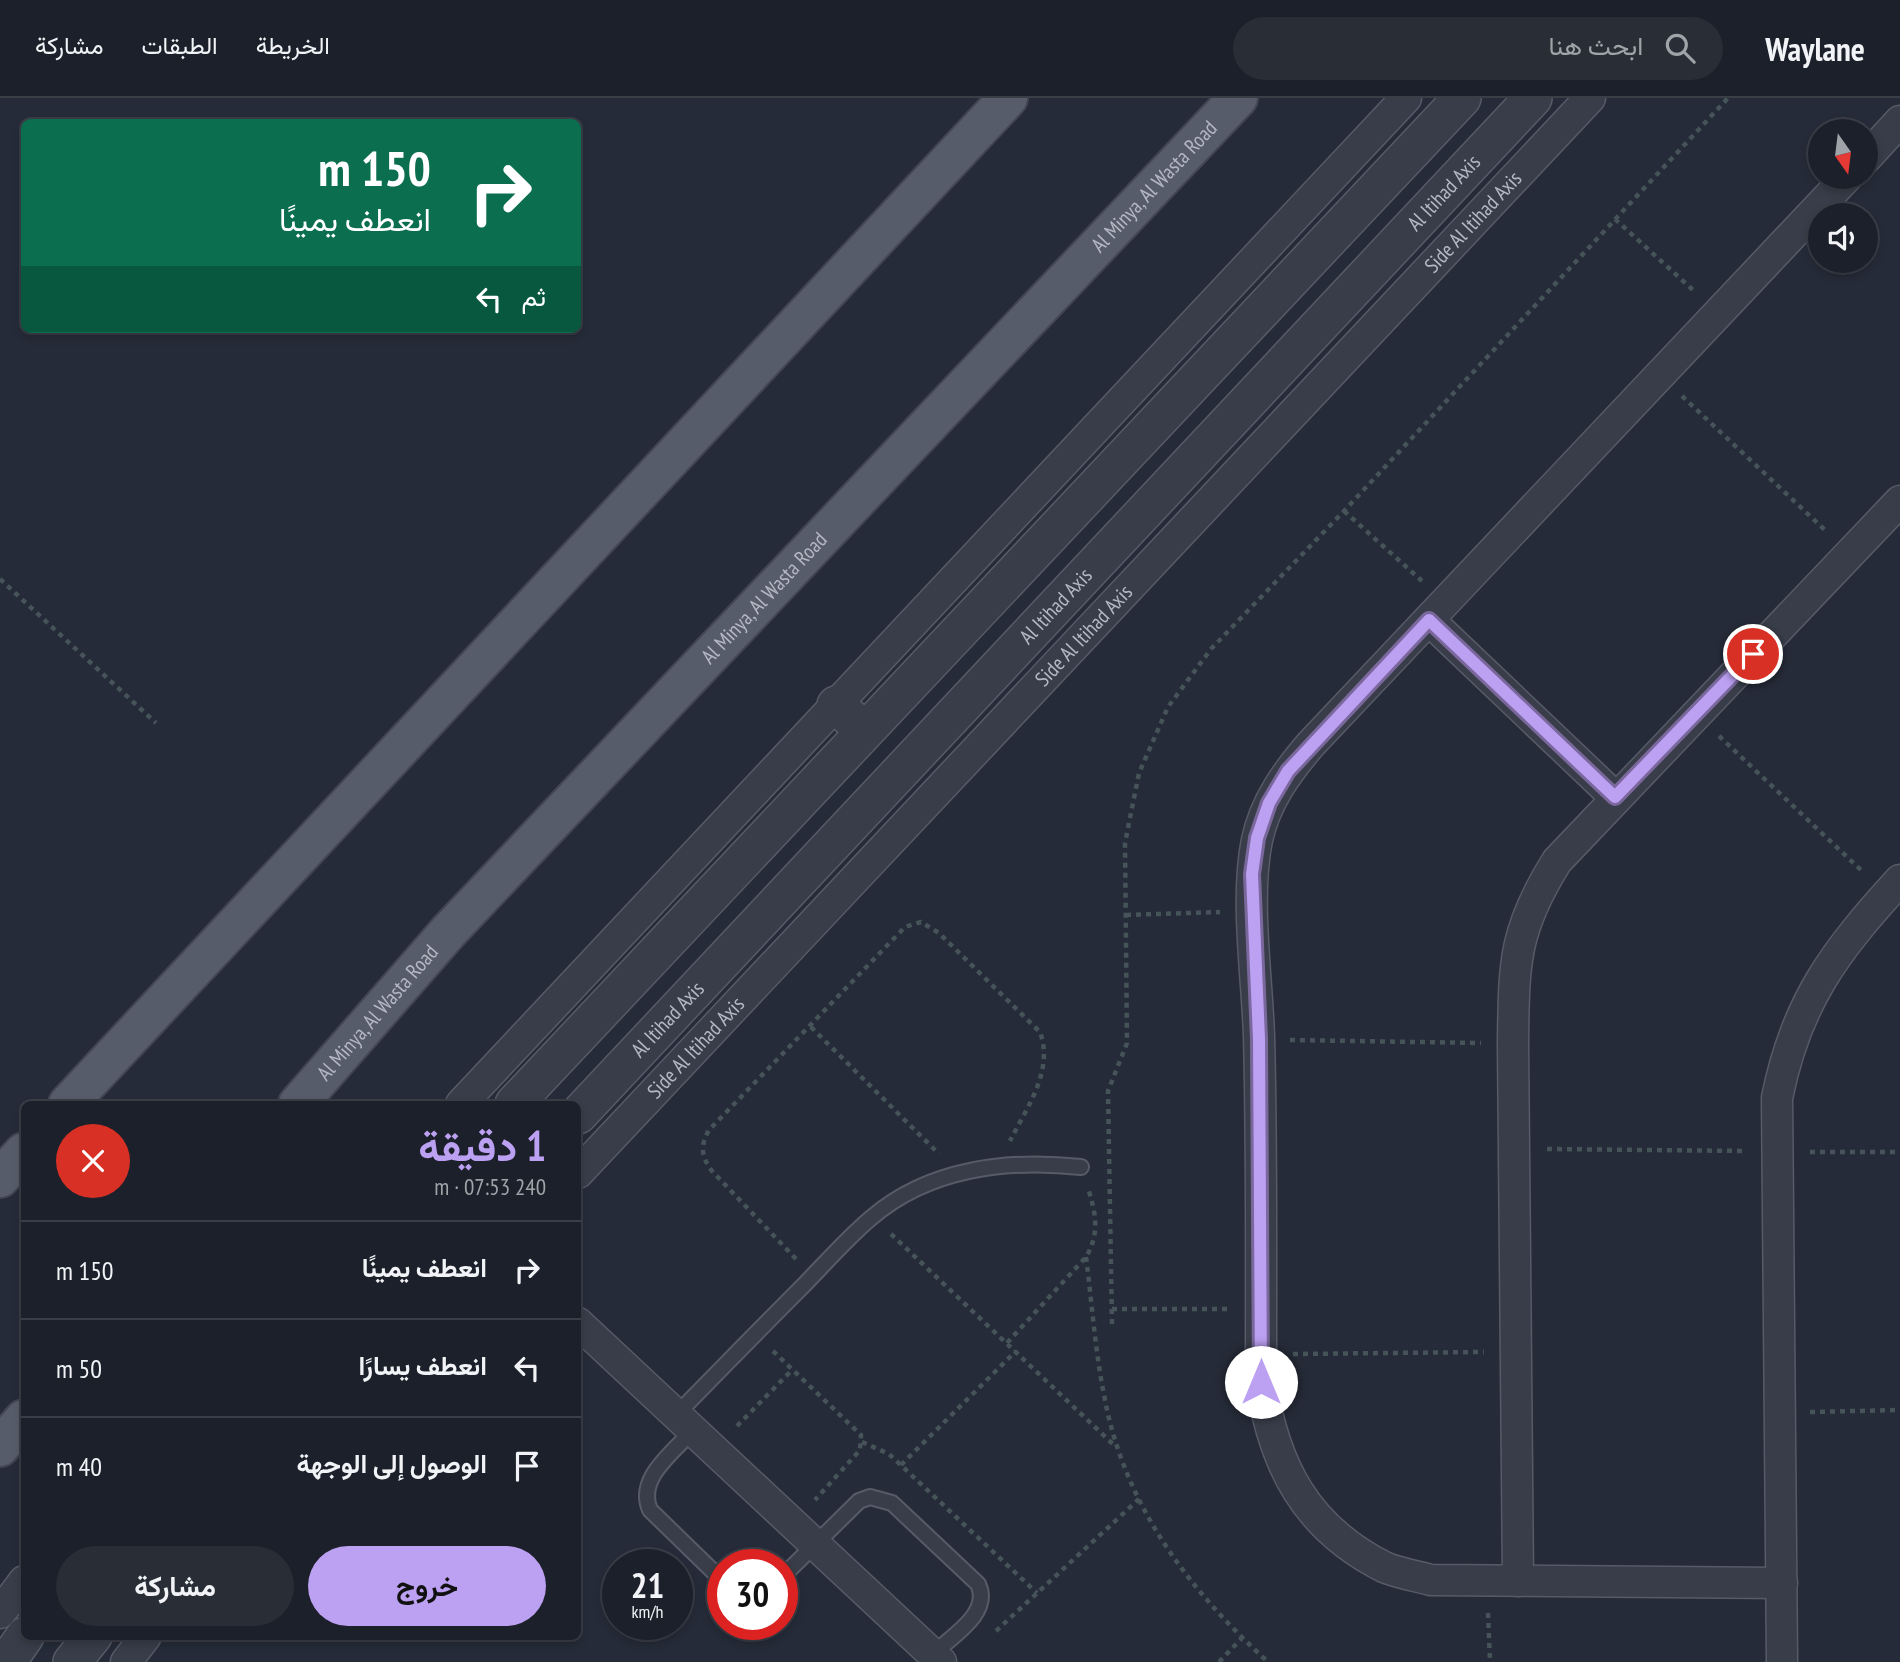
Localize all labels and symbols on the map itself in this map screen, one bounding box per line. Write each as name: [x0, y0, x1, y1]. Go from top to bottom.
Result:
street label: Al Minya, Al Wasta Road: [1085, 115, 1223, 258]
north arrow: [1808, 119, 1878, 189]
street label: Al Itihad Axis: [1401, 149, 1486, 236]
street label: Side Al Itihad Axis: [1418, 165, 1527, 278]
street label: Al Minya, Al Wasta Road: [695, 526, 833, 669]
street label: Al Itihad Axis: [1013, 562, 1098, 650]
street label: Side Al Itihad Axis: [1029, 579, 1138, 692]
pin: [1723, 624, 1783, 684]
street label: Al Minya, Al Wasta Road: [311, 939, 444, 1086]
street label: Al Itihad Axis: [625, 975, 710, 1063]
street label: Side Al Itihad Axis: [641, 991, 750, 1104]
position arrow: [1224, 1345, 1298, 1419]
speed limit sign: 30: [707, 1549, 798, 1640]

